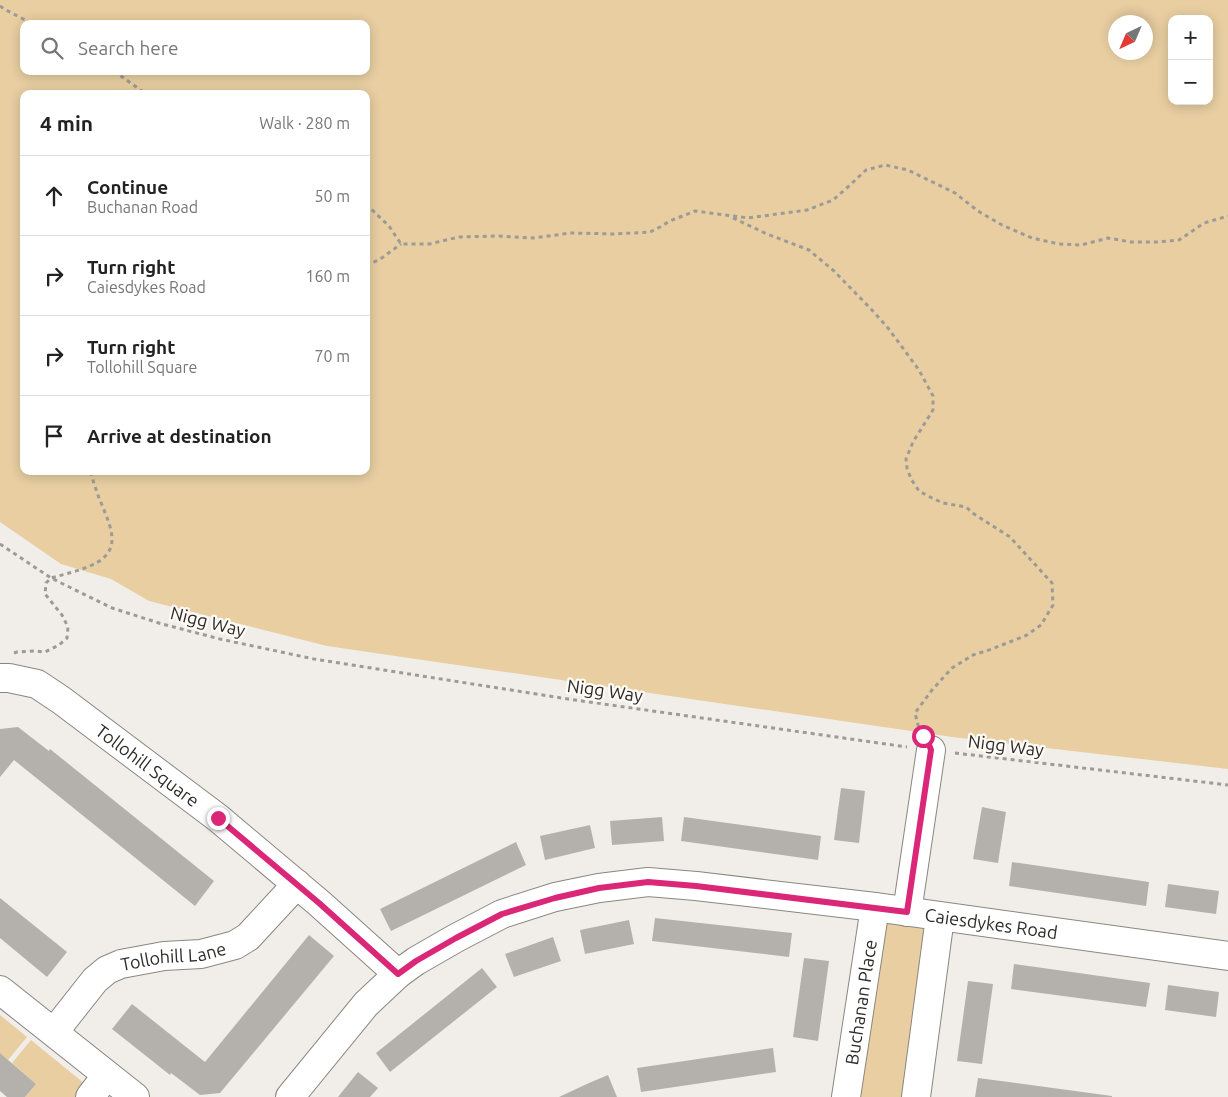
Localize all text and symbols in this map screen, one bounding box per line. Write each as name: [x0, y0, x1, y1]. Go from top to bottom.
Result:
north arrow: [1108, 15, 1153, 60]
map controls: [1168, 15, 1213, 105]
button: +: [1168, 15, 1213, 60]
search box: [20, 20, 370, 75]
icon: search: [38, 34, 66, 62]
text: Search here: [78, 37, 178, 59]
button: −: [1168, 60, 1213, 105]
text: 4 min: [40, 111, 93, 135]
text: Walk · 280 m: [259, 114, 350, 132]
text: Continue: [87, 176, 168, 198]
icon: ahead: [40, 182, 68, 210]
text: 50 m: [314, 187, 350, 205]
text: Buchanan Road: [87, 198, 198, 216]
text: Turn right: [87, 256, 175, 278]
icon: right: [40, 262, 68, 290]
text: 160 m: [305, 267, 350, 285]
text: Caiesdykes Road: [87, 278, 206, 296]
text: Turn right: [87, 336, 175, 358]
icon: right: [40, 342, 68, 370]
text: 70 m: [314, 347, 350, 365]
text: Tollohill Square: [87, 358, 197, 376]
icon: arrive: [40, 422, 68, 450]
text: Arrive at destination: [87, 425, 272, 447]
street label: Nigg Way: [169, 602, 248, 640]
street label: Nigg Way: [566, 675, 644, 705]
street label: Tollohill Square: [92, 720, 203, 810]
route start: [912, 725, 935, 748]
street label: Nigg Way: [967, 730, 1045, 760]
route end: [207, 807, 230, 830]
street label: Caiesdykes Road: [924, 904, 1059, 942]
street label: Tollohill Lane: [119, 938, 228, 974]
street label: Buchanan Place: [841, 938, 880, 1066]

